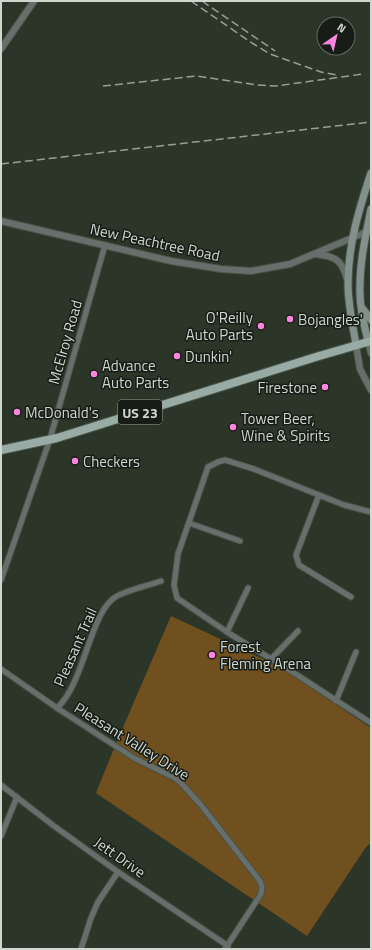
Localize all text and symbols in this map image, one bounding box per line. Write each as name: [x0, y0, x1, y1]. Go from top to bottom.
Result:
north arrow: [316, 16, 356, 56]
text: N: [334, 19, 349, 36]
street label: New Peachtree Road: [88, 217, 222, 267]
street label: McElroy Road: [42, 297, 88, 387]
place label: O'Reilly Auto Parts: [186, 306, 253, 346]
place label: Bojangles': [298, 308, 363, 331]
marker: Bojangles': [285, 314, 295, 324]
marker: O'Reilly Auto Parts: [256, 321, 266, 331]
place label: Dunkin': [185, 345, 232, 368]
marker: Dunkin': [172, 351, 182, 361]
place label: Advance Auto Parts: [102, 354, 169, 394]
marker: Advance Auto Parts: [89, 369, 99, 379]
place label: Firestone: [257, 376, 317, 399]
marker: Firestone: [320, 382, 330, 392]
road number: US 23: [118, 400, 162, 424]
place label: McDonald's: [25, 401, 99, 424]
marker: McDonald's: [12, 407, 22, 417]
place label: Tower Beer, Wine & Spirits: [241, 407, 330, 447]
marker: Tower Beer, Wine & Spirits: [228, 422, 238, 432]
place label: Checkers: [83, 450, 140, 473]
marker: Checkers: [70, 456, 80, 466]
street label: Pleasant Trail: [47, 604, 103, 690]
place label: Forest Fleming Arena: [220, 635, 311, 675]
marker: Forest Fleming Arena: [207, 650, 217, 660]
street label: Pleasant Valley Drive: [70, 696, 194, 786]
street label: Jett Drive: [89, 831, 151, 883]

